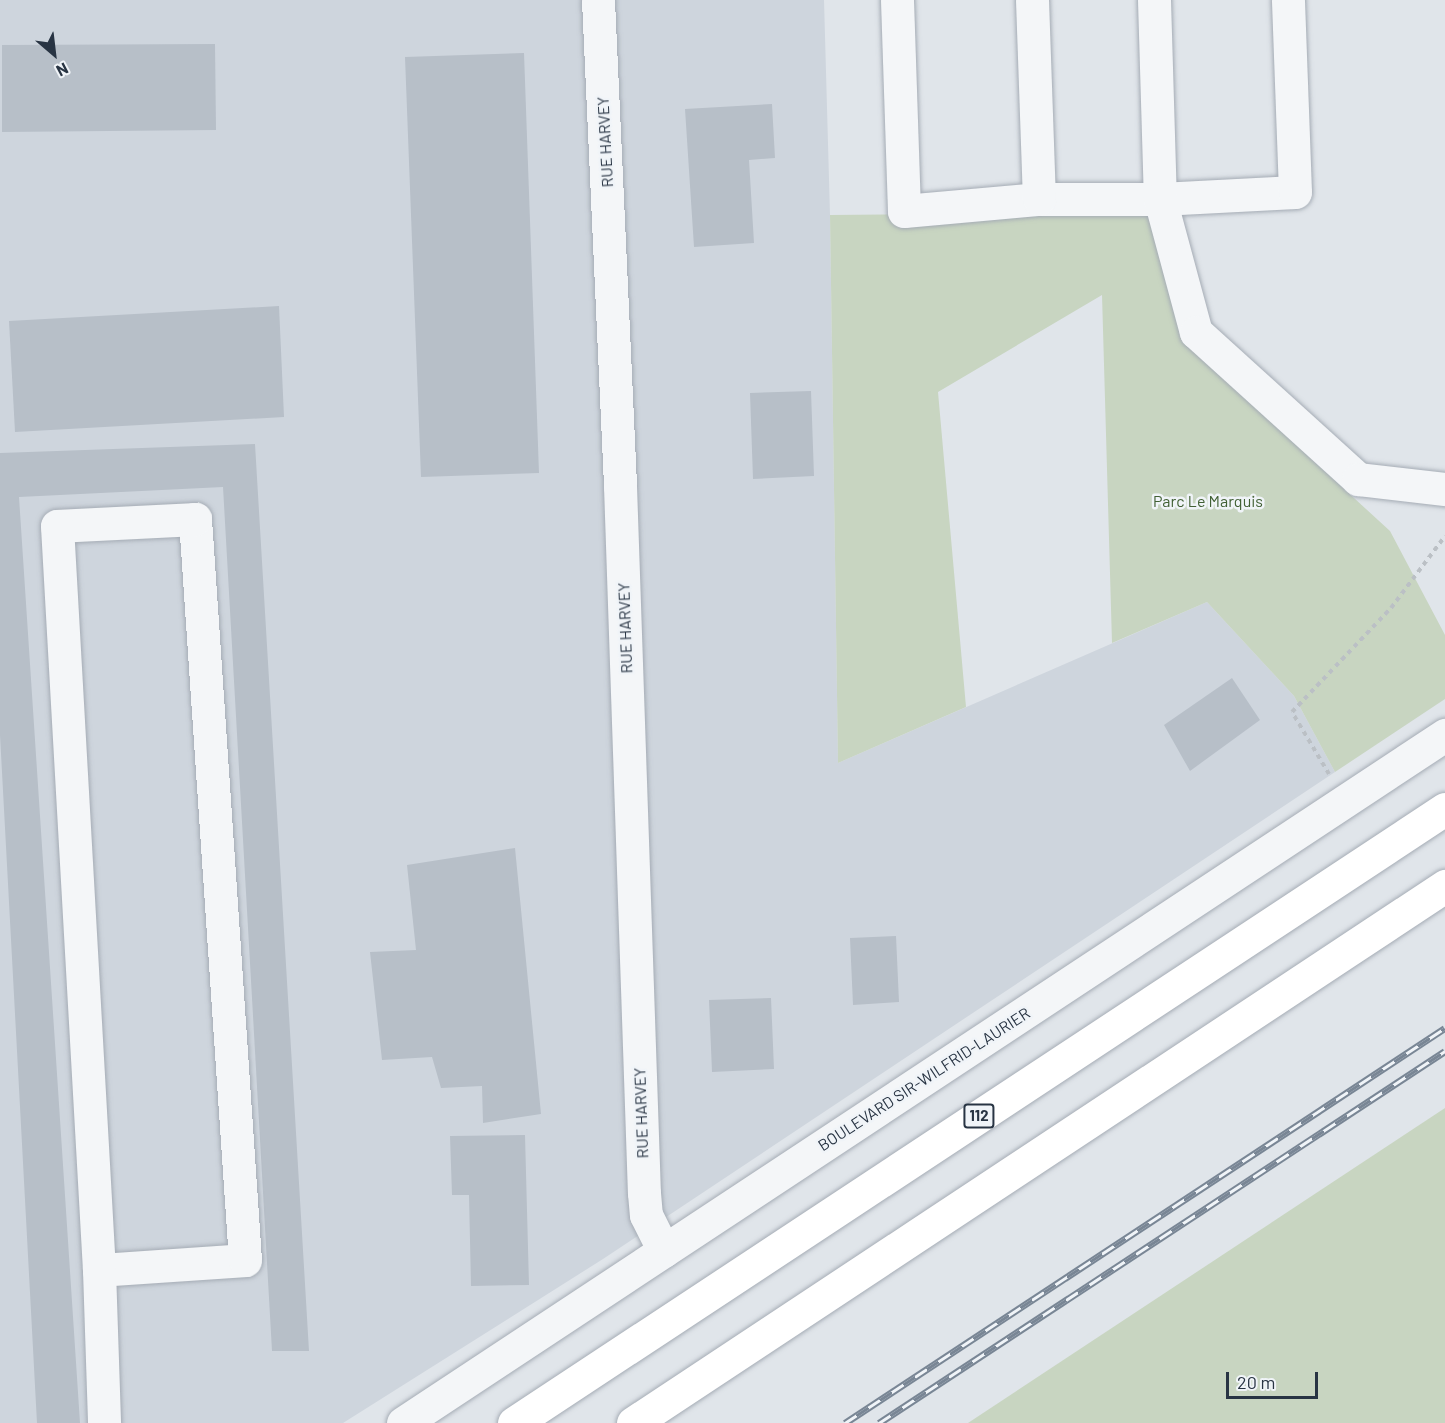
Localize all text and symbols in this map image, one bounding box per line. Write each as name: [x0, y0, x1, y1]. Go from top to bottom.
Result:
north arrow: [24, 24, 84, 84]
text: N: [54, 59, 72, 81]
street label: RUE HARVEY: [593, 96, 617, 188]
park label: Parc Le Marquis: [1153, 491, 1263, 511]
street label: RUE HARVEY: [614, 582, 636, 674]
street label: BOULEVARD SIR-WILFRID-LAURIER: [814, 1003, 1034, 1155]
street label: RUE HARVEY: [630, 1067, 652, 1159]
road number: 112: [962, 1104, 996, 1128]
scale bar: [1229, 1360, 1320, 1398]
text: 20 m: [1237, 1371, 1275, 1393]

